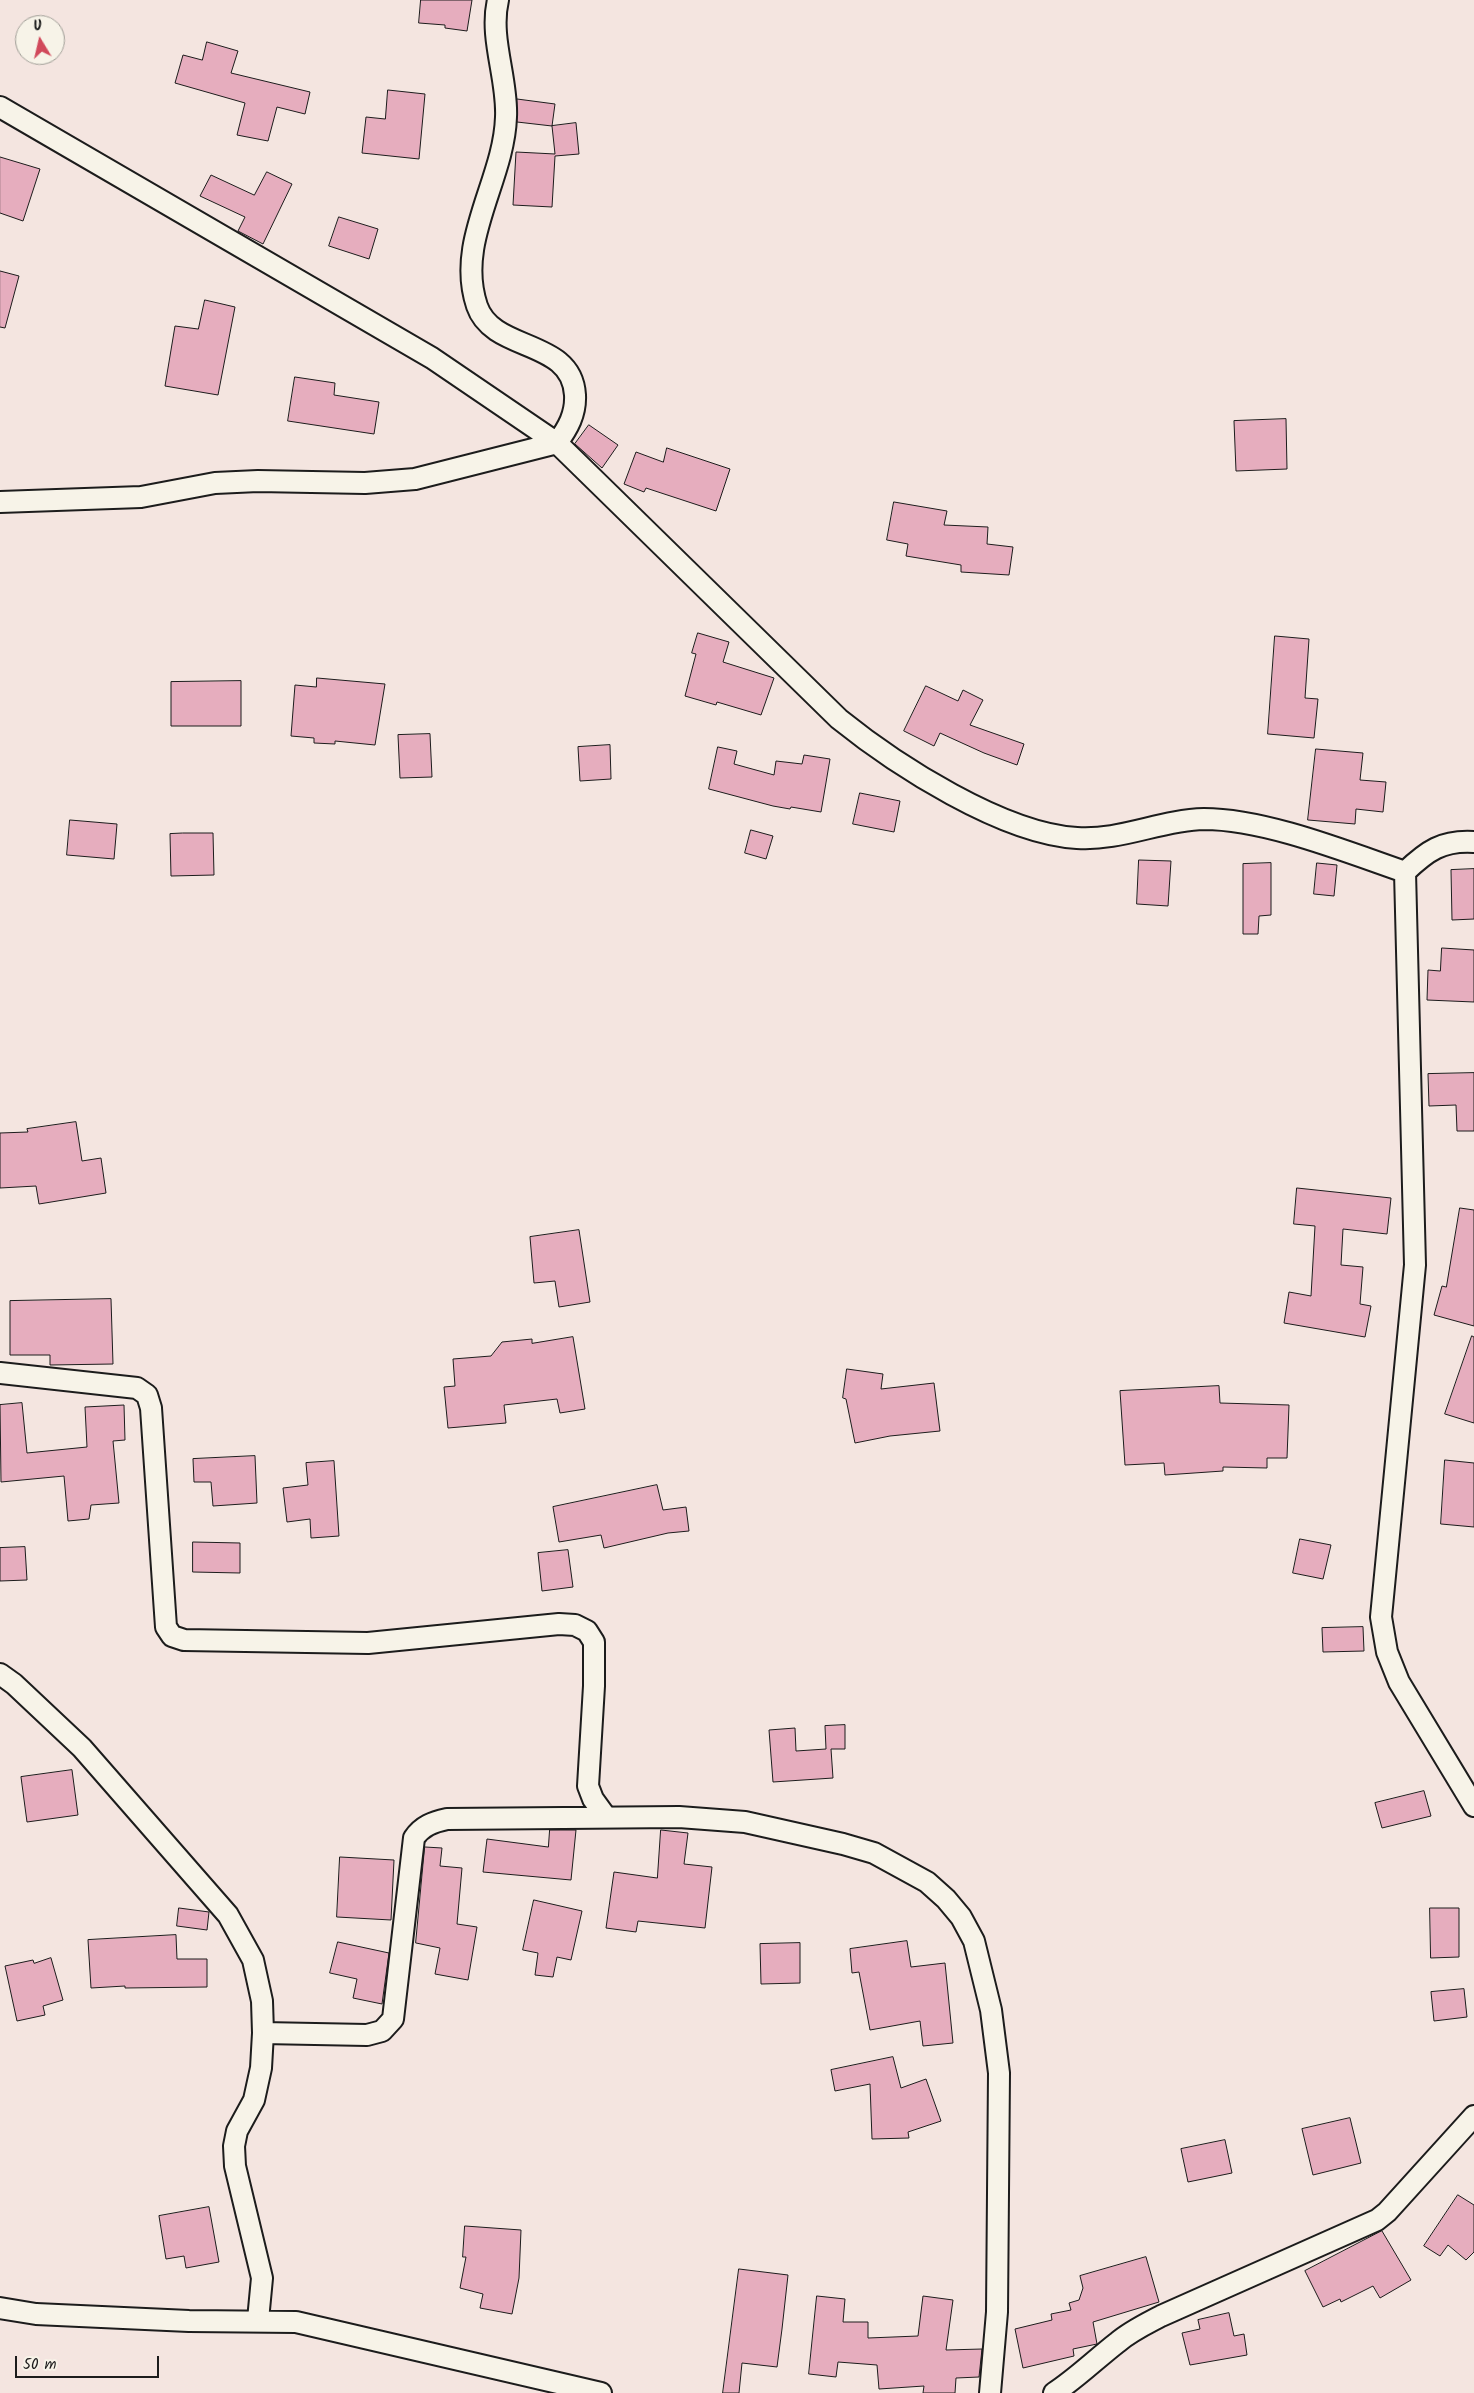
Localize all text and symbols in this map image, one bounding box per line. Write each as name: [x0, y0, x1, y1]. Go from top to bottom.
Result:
north arrow: [15, 15, 65, 65]
text: U: [32, 15, 44, 38]
scale bar: [18, 2346, 161, 2378]
text: 50 m: [23, 2353, 57, 2377]

